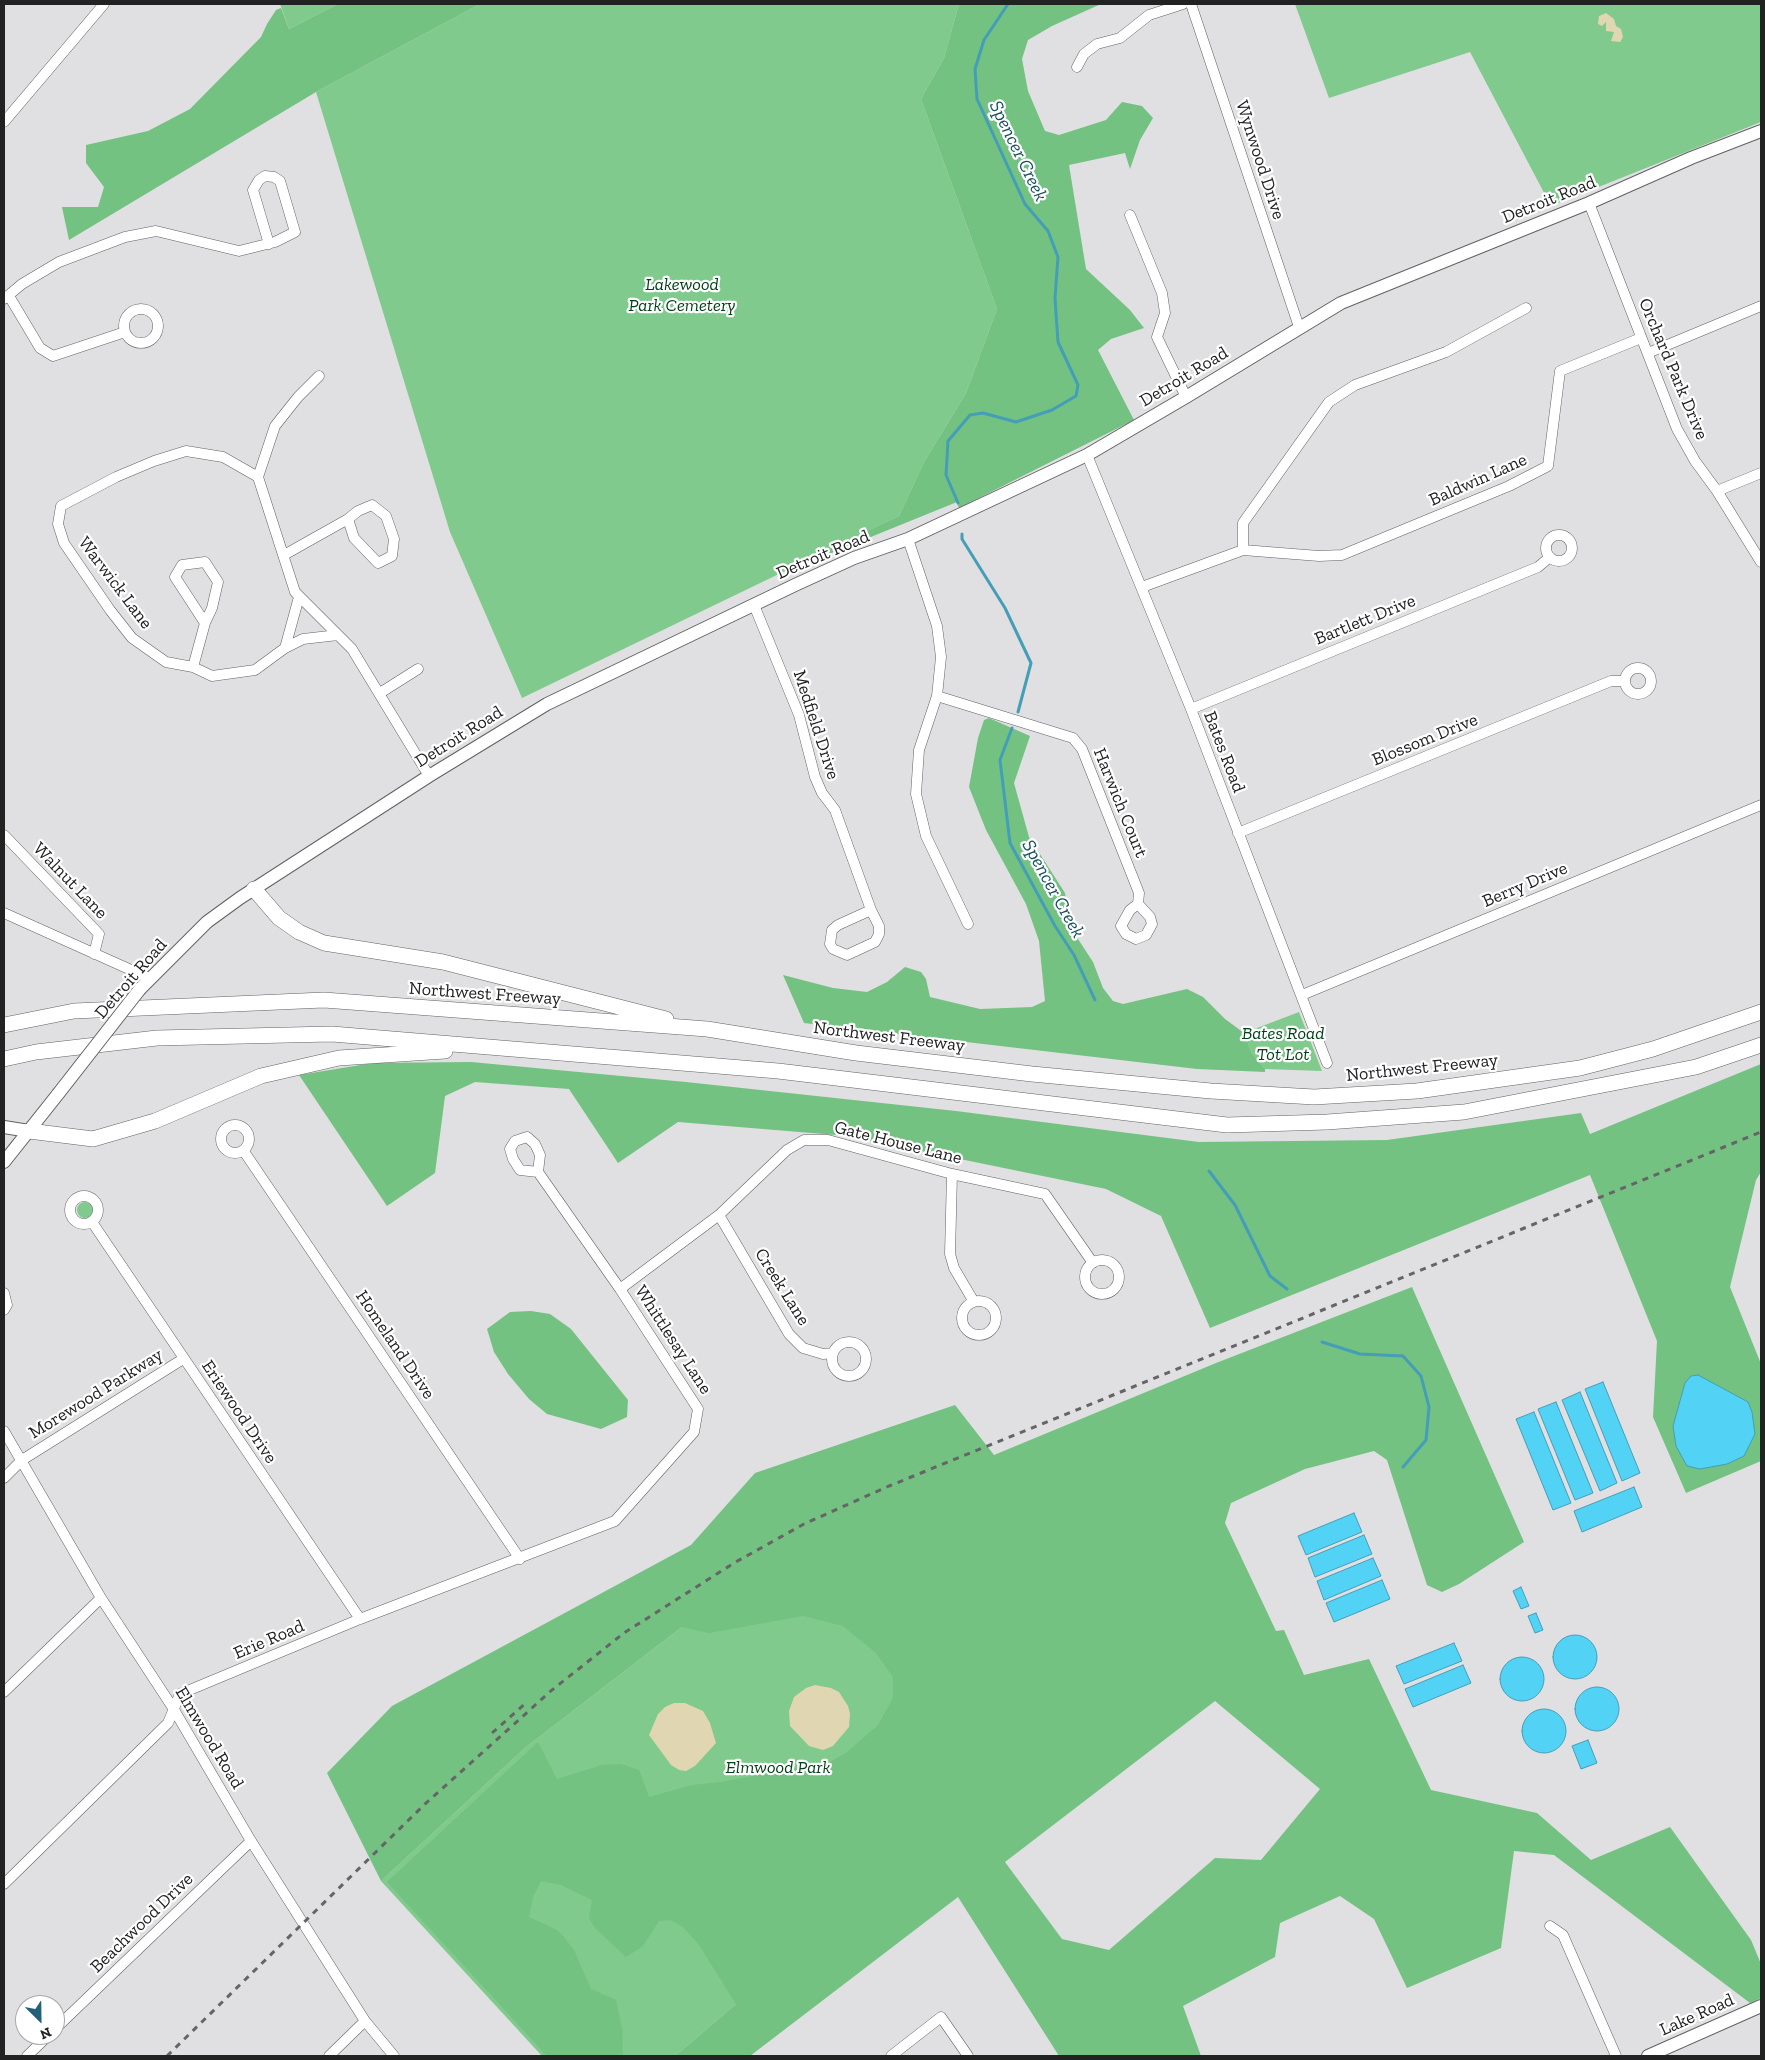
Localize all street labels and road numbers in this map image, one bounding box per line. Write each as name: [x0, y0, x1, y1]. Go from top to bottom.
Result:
street label: Wynwood Drive: [1231, 98, 1289, 222]
street label: Detroit Road: [1499, 171, 1599, 229]
street label: Orchard Park Drive: [1633, 295, 1713, 443]
street label: Detroit Road: [1136, 342, 1232, 412]
street label: Baldwin Lane: [1426, 449, 1530, 511]
street label: Detroit Road: [773, 526, 873, 584]
street label: Warwick Lane: [73, 533, 157, 633]
street label: Bartlett Drive: [1311, 590, 1419, 650]
street label: Medfield Drive: [788, 668, 844, 782]
street label: Detroit Road: [411, 702, 507, 772]
street label: Bates Road: [1199, 708, 1249, 796]
street label: Blossom Drive: [1369, 709, 1481, 771]
street label: Harwich Court: [1088, 745, 1152, 861]
street label: Walnut Lane: [28, 838, 112, 924]
street label: Berry Drive: [1479, 857, 1571, 913]
street label: Detroit Road: [90, 935, 172, 1023]
street label: Northwest Freeway: [408, 978, 562, 1010]
street label: Northwest Freeway: [812, 1017, 966, 1057]
street label: Northwest Freeway: [1345, 1049, 1499, 1087]
street label: Gate House Lane: [832, 1117, 964, 1169]
street label: Creek Lane: [750, 1244, 814, 1330]
street label: Whittlesay Lane: [630, 1282, 716, 1398]
street label: Homeland Drive: [351, 1287, 439, 1403]
street label: Morewood Parkway: [25, 1344, 167, 1444]
street label: Eriewood Drive: [197, 1356, 281, 1468]
street label: Erie Road: [231, 1616, 307, 1664]
street label: Elmwood Road: [170, 1683, 248, 1793]
street label: Beachwood Drive: [86, 1869, 198, 1977]
street label: Lake Road: [1657, 1989, 1737, 2041]

